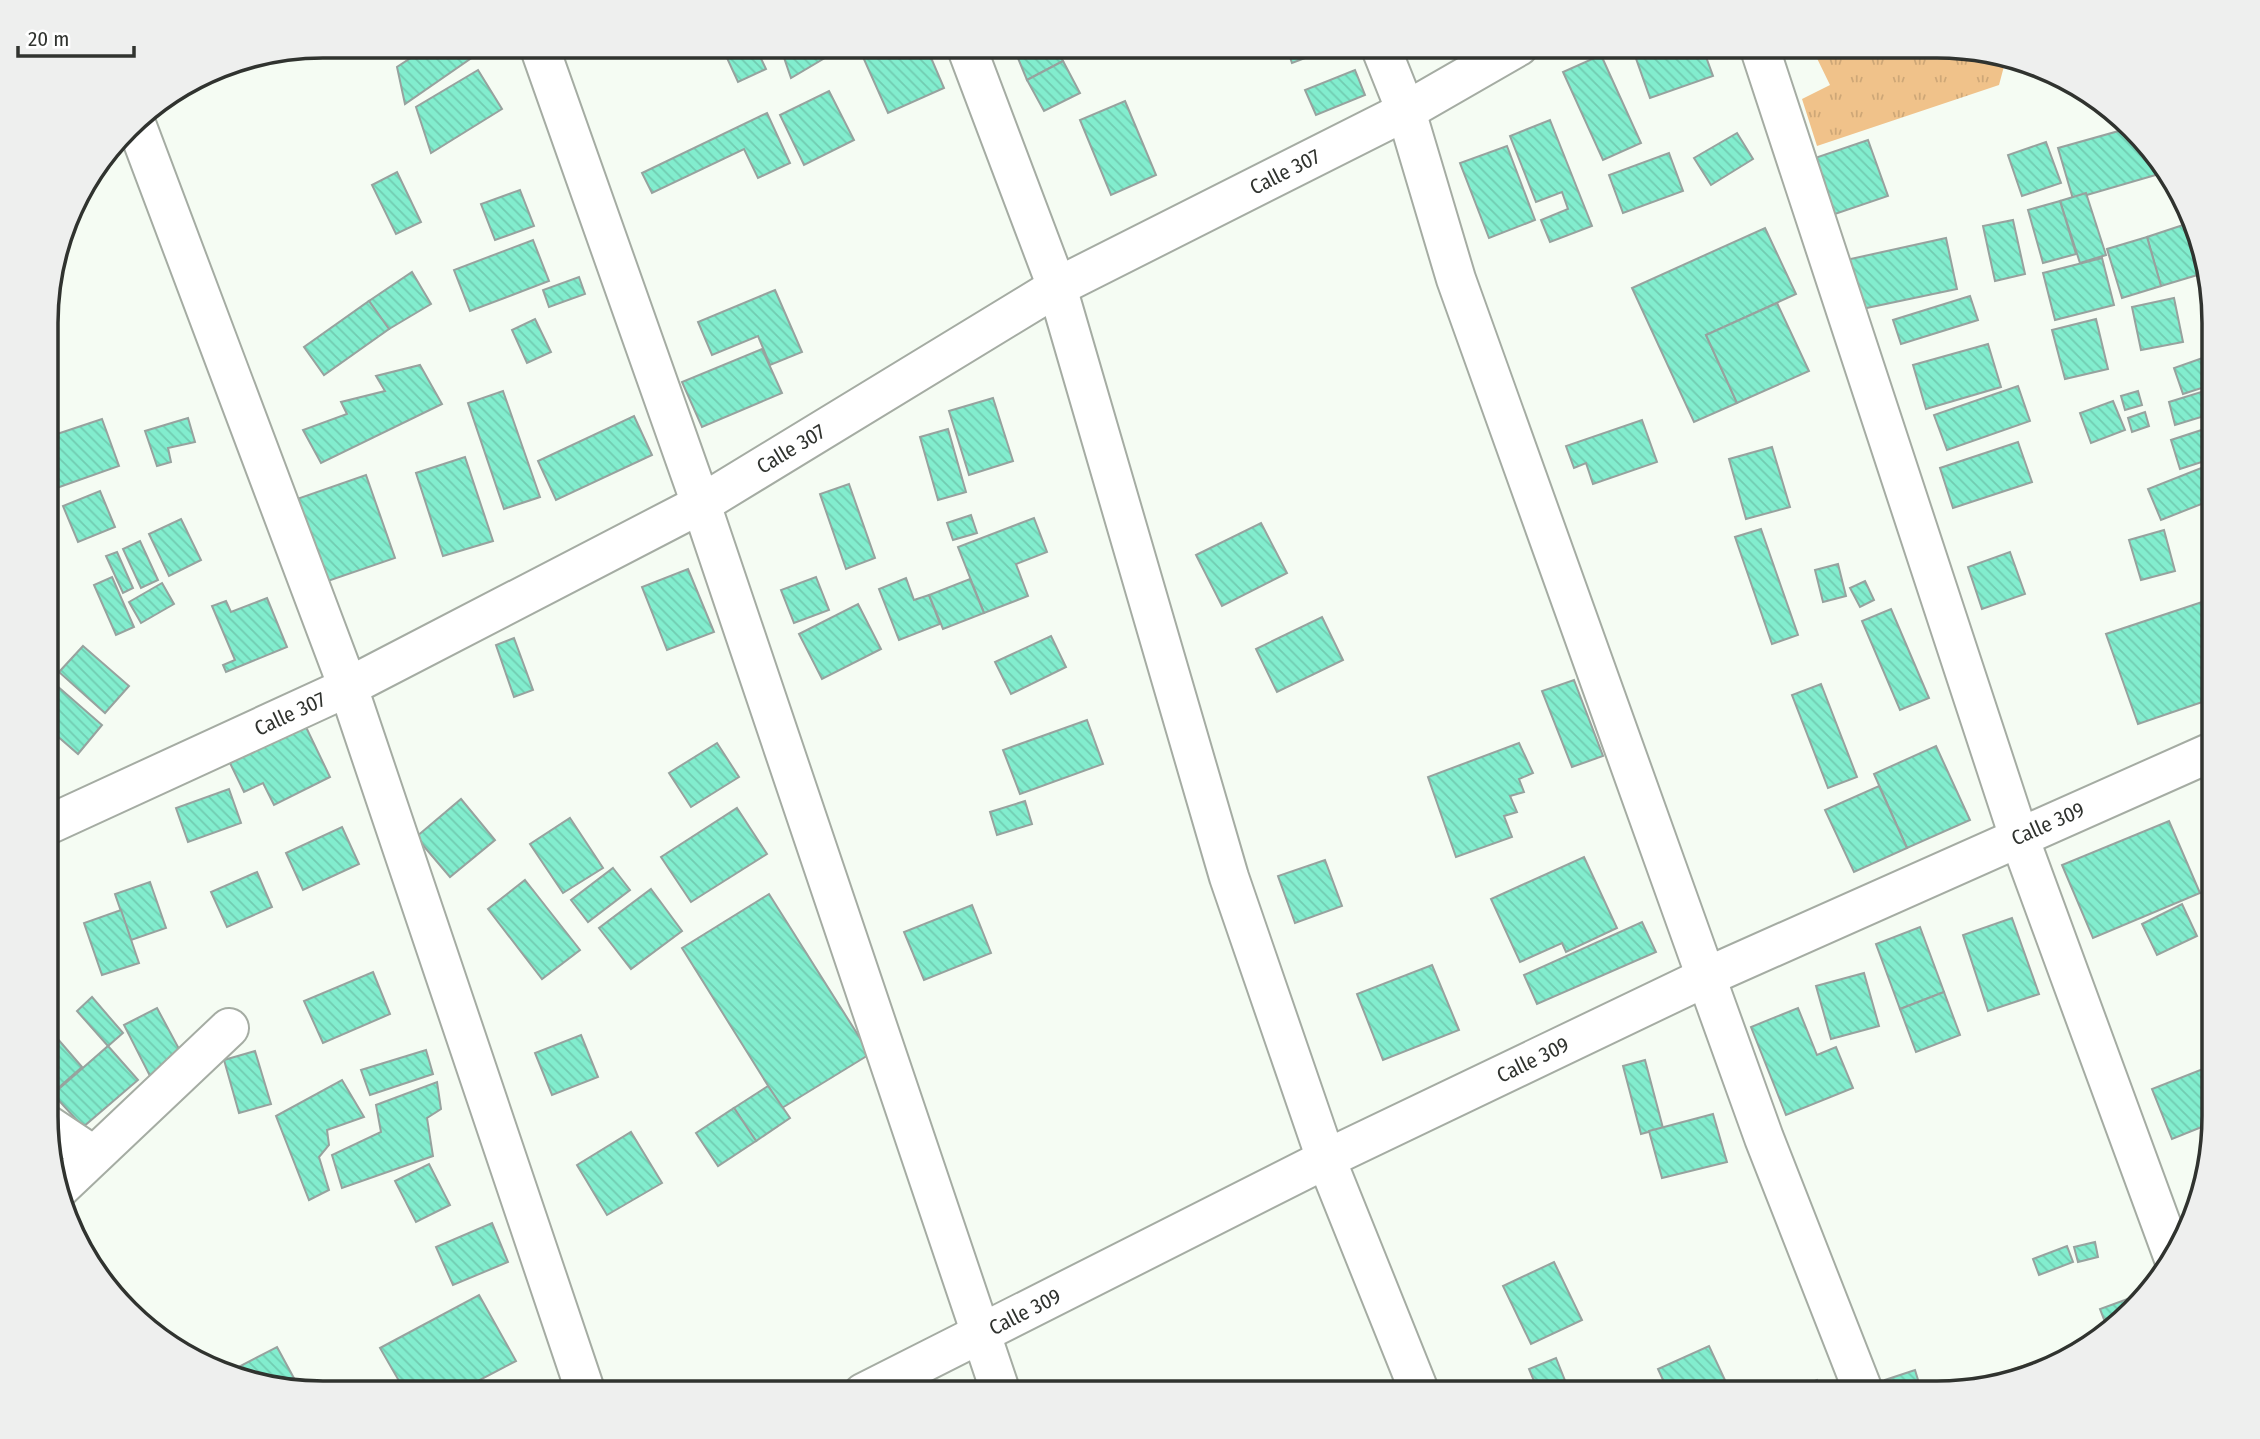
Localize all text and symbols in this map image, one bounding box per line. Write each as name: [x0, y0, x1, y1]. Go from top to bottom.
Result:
scale bar: [18, 14, 133, 58]
text: 20 m: [28, 26, 69, 52]
street label: Calle 307: [1246, 143, 1324, 201]
street label: Calle 307: [752, 418, 830, 480]
street label: Calle 307: [250, 686, 330, 742]
street label: Calle 309: [2007, 796, 2089, 852]
street label: Calle 309: [1493, 1031, 1573, 1089]
street label: Calle 309: [985, 1283, 1065, 1341]

